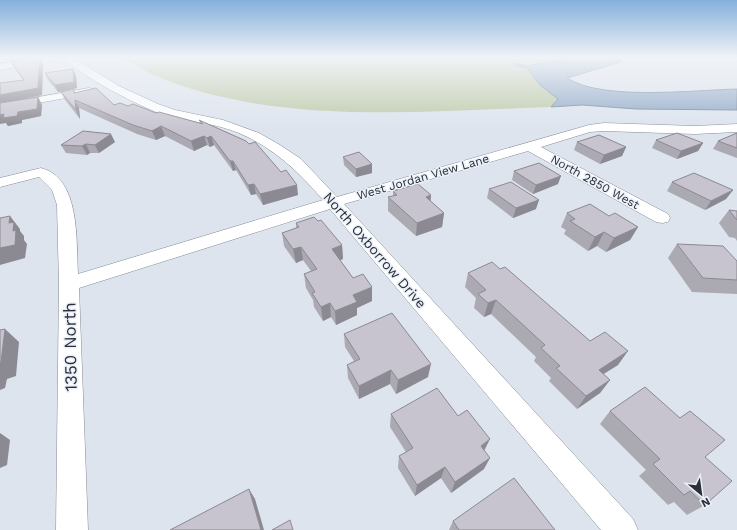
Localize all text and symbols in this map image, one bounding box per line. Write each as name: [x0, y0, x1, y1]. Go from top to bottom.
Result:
street label: West Jordan View Lane: [355, 151, 491, 203]
street label: North 2850 West: [548, 152, 642, 212]
street label: North Oxborrow Drive: [320, 189, 430, 311]
street label: 1350 North: [59, 302, 81, 392]
north arrow: [681, 474, 721, 514]
text: N: [699, 495, 712, 510]

